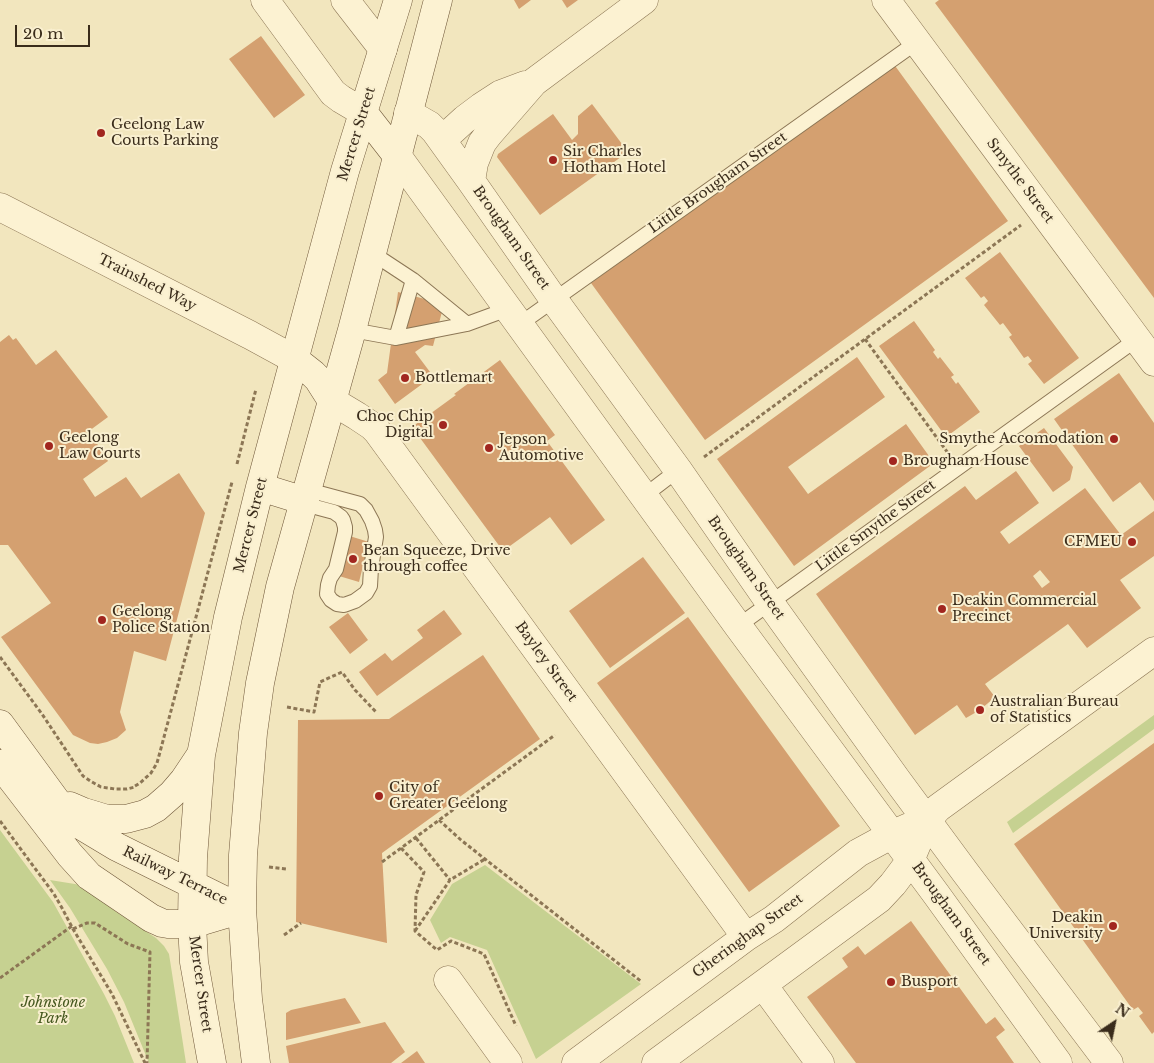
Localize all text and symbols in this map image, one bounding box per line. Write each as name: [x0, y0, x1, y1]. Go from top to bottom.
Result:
scale bar: [18, 15, 92, 47]
text: 20 m: [23, 24, 63, 43]
street label: Mercer Street: [335, 85, 379, 183]
place label: Geelong Law Courts Parking: [111, 117, 218, 150]
marker: Geelong Law Courts Parking: [95, 127, 107, 139]
street label: Little Brougham Street: [646, 129, 790, 237]
street label: Smythe Street: [983, 135, 1057, 227]
place label: Sir Charles Hotham Hotel: [563, 144, 666, 176]
marker: Sir Charles Hotham Hotel: [547, 154, 559, 166]
street label: Brougham Street: [469, 183, 553, 293]
street label: Trainshed Way: [95, 251, 199, 315]
place label: Bottlemart: [415, 370, 493, 386]
marker: Bottlemart: [399, 372, 411, 384]
place label: Choc Chip Digital: [356, 409, 433, 442]
marker: Choc Chip Digital: [437, 419, 449, 431]
place label: Geelong Law Courts: [59, 430, 141, 462]
place label: Smythe Accomodation: [939, 431, 1104, 447]
place label: Jepson Automotive: [499, 432, 584, 464]
marker: Smythe Accomodation: [1108, 433, 1120, 445]
marker: Geelong Law Courts: [43, 440, 55, 452]
marker: Jepson Automotive: [483, 442, 495, 454]
place label: Brougham House: [903, 453, 1029, 469]
marker: Brougham House: [887, 455, 899, 467]
street label: Mercer Street: [231, 476, 271, 574]
street label: Little Smythe Street: [813, 477, 939, 575]
street label: Brougham Street: [704, 513, 788, 623]
place label: CFMEU: [1064, 534, 1122, 550]
marker: CFMEU: [1126, 536, 1138, 548]
place label: Bean Squeeze, Drive through coffee: [363, 543, 510, 576]
marker: Bean Squeeze, Drive through coffee: [347, 553, 359, 565]
place label: Deakin Commercial Precinct: [952, 593, 1097, 626]
marker: Deakin Commercial Precinct: [936, 603, 948, 615]
place label: Geelong Police Station: [112, 604, 210, 636]
marker: Geelong Police Station: [96, 614, 108, 626]
street label: Bayley Street: [511, 619, 581, 705]
place label: Australian Bureau of Statistics: [990, 694, 1119, 726]
marker: Australian Bureau of Statistics: [974, 704, 986, 716]
place label: City of Greater Geelong: [389, 780, 507, 812]
marker: City of Greater Geelong: [373, 790, 385, 802]
street label: Railway Terrace: [120, 843, 230, 909]
street label: Brougham Street: [908, 859, 994, 969]
street label: Gheringhap Street: [690, 890, 806, 982]
place label: Deakin University: [1029, 910, 1103, 942]
marker: Deakin University: [1107, 920, 1119, 932]
street label: Mercer Street: [185, 934, 215, 1034]
place label: Busport: [901, 974, 958, 990]
marker: Busport: [885, 976, 897, 988]
park label: Johnstone Park: [21, 995, 85, 1028]
north arrow: [1089, 998, 1139, 1048]
text: N: [1112, 999, 1133, 1022]

